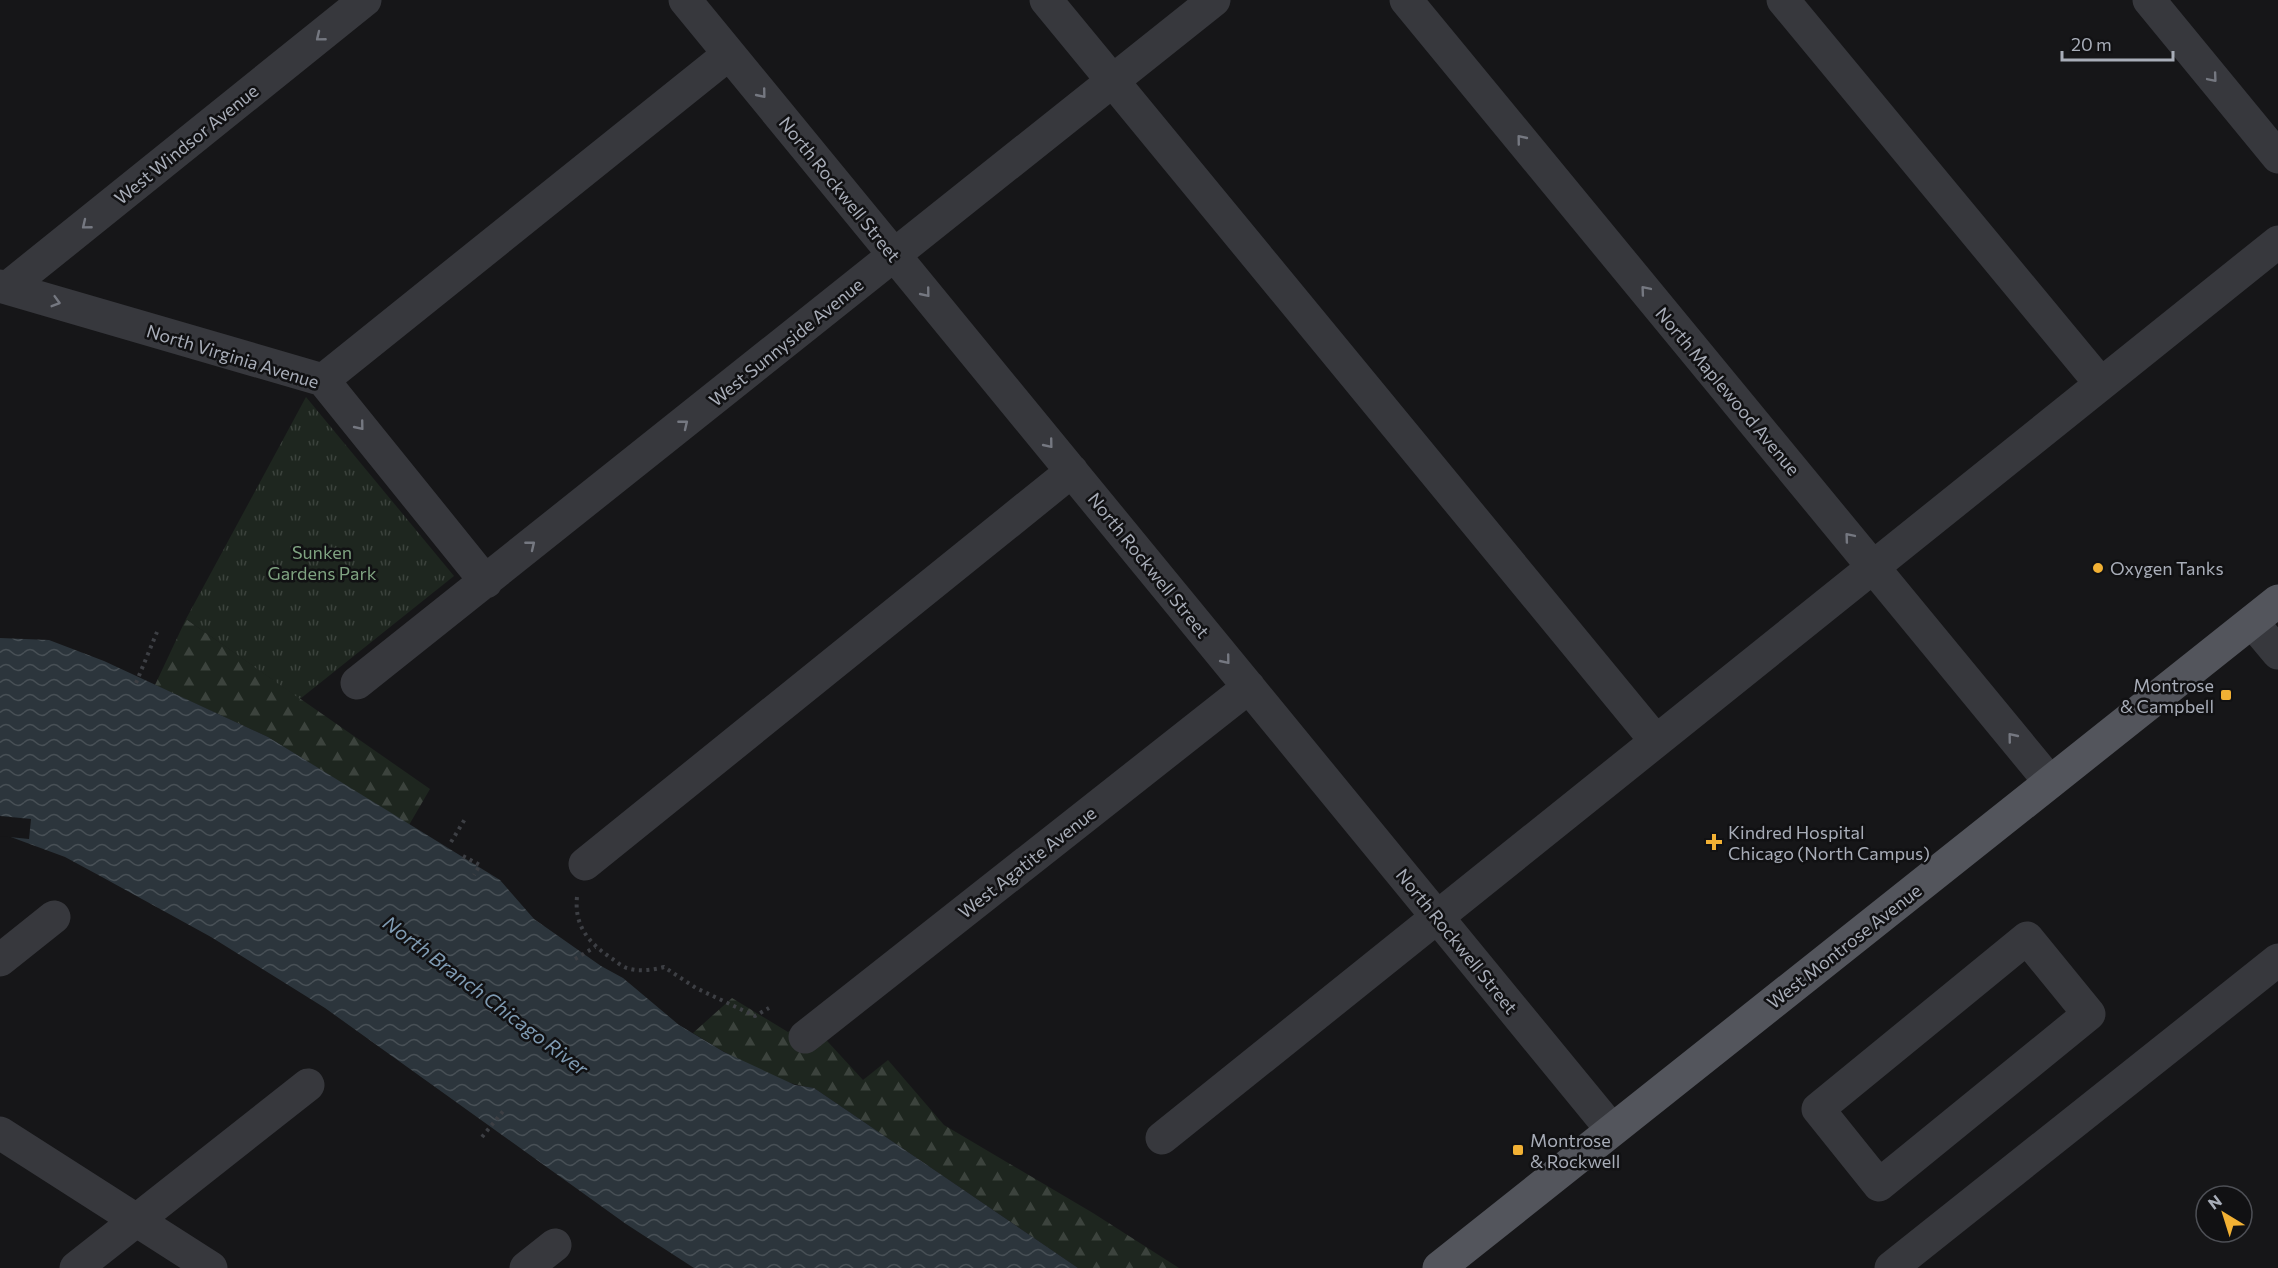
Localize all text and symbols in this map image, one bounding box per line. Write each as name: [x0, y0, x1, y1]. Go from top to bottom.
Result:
scale bar: [2062, 24, 2173, 62]
one-way arrow: [315, 29, 326, 40]
text: 20 m: [2071, 33, 2112, 55]
one-way arrow: [2205, 71, 2216, 82]
street label: West Windsor Avenue: [110, 79, 262, 209]
one-way arrow: [755, 87, 766, 98]
street label: North Rockwell Street: [775, 112, 905, 266]
one-way arrow: [1517, 135, 1528, 146]
one-way arrow: [82, 218, 93, 229]
street label: West Sunnyside Avenue: [704, 273, 868, 411]
one-way arrow: [918, 286, 929, 297]
one-way arrow: [1641, 286, 1652, 297]
one-way arrow: [50, 295, 61, 307]
street label: North Maplewood Avenue: [1651, 302, 1805, 480]
street label: North Virginia Avenue: [144, 319, 322, 393]
one-way arrow: [353, 419, 364, 430]
one-way arrow: [677, 420, 688, 431]
one-way arrow: [1042, 437, 1053, 448]
street label: North Rockwell Street: [1084, 488, 1214, 642]
one-way arrow: [1845, 533, 1856, 544]
park label: Sunken Gardens Park: [268, 541, 377, 584]
one-way arrow: [525, 542, 536, 553]
place label: Oxygen Tanks: [2110, 557, 2224, 579]
marker: Oxygen Tanks: [2091, 561, 2105, 575]
one-way arrow: [1219, 653, 1230, 664]
place label: Montrose & Campbell: [2120, 674, 2214, 717]
marker: Montrose & Campbell: [2219, 688, 2233, 702]
one-way arrow: [2009, 733, 2020, 744]
street label: West Agatite Avenue: [954, 801, 1100, 923]
place label: Kindred Hospital Chicago (North Campus): [1728, 821, 1930, 864]
marker: Kindred Hospital Chicago (North Campus): [1705, 833, 1723, 851]
street label: North Rockwell Street: [1392, 864, 1522, 1018]
street label: West Montrose Avenue: [1762, 879, 1926, 1013]
water label: North Branch Chicago River: [379, 910, 594, 1081]
place label: Montrose & Rockwell: [1530, 1129, 1620, 1172]
marker: Montrose & Rockwell: [1511, 1143, 1525, 1157]
north arrow: [2194, 1184, 2254, 1244]
text: N: [2204, 1191, 2225, 1213]

